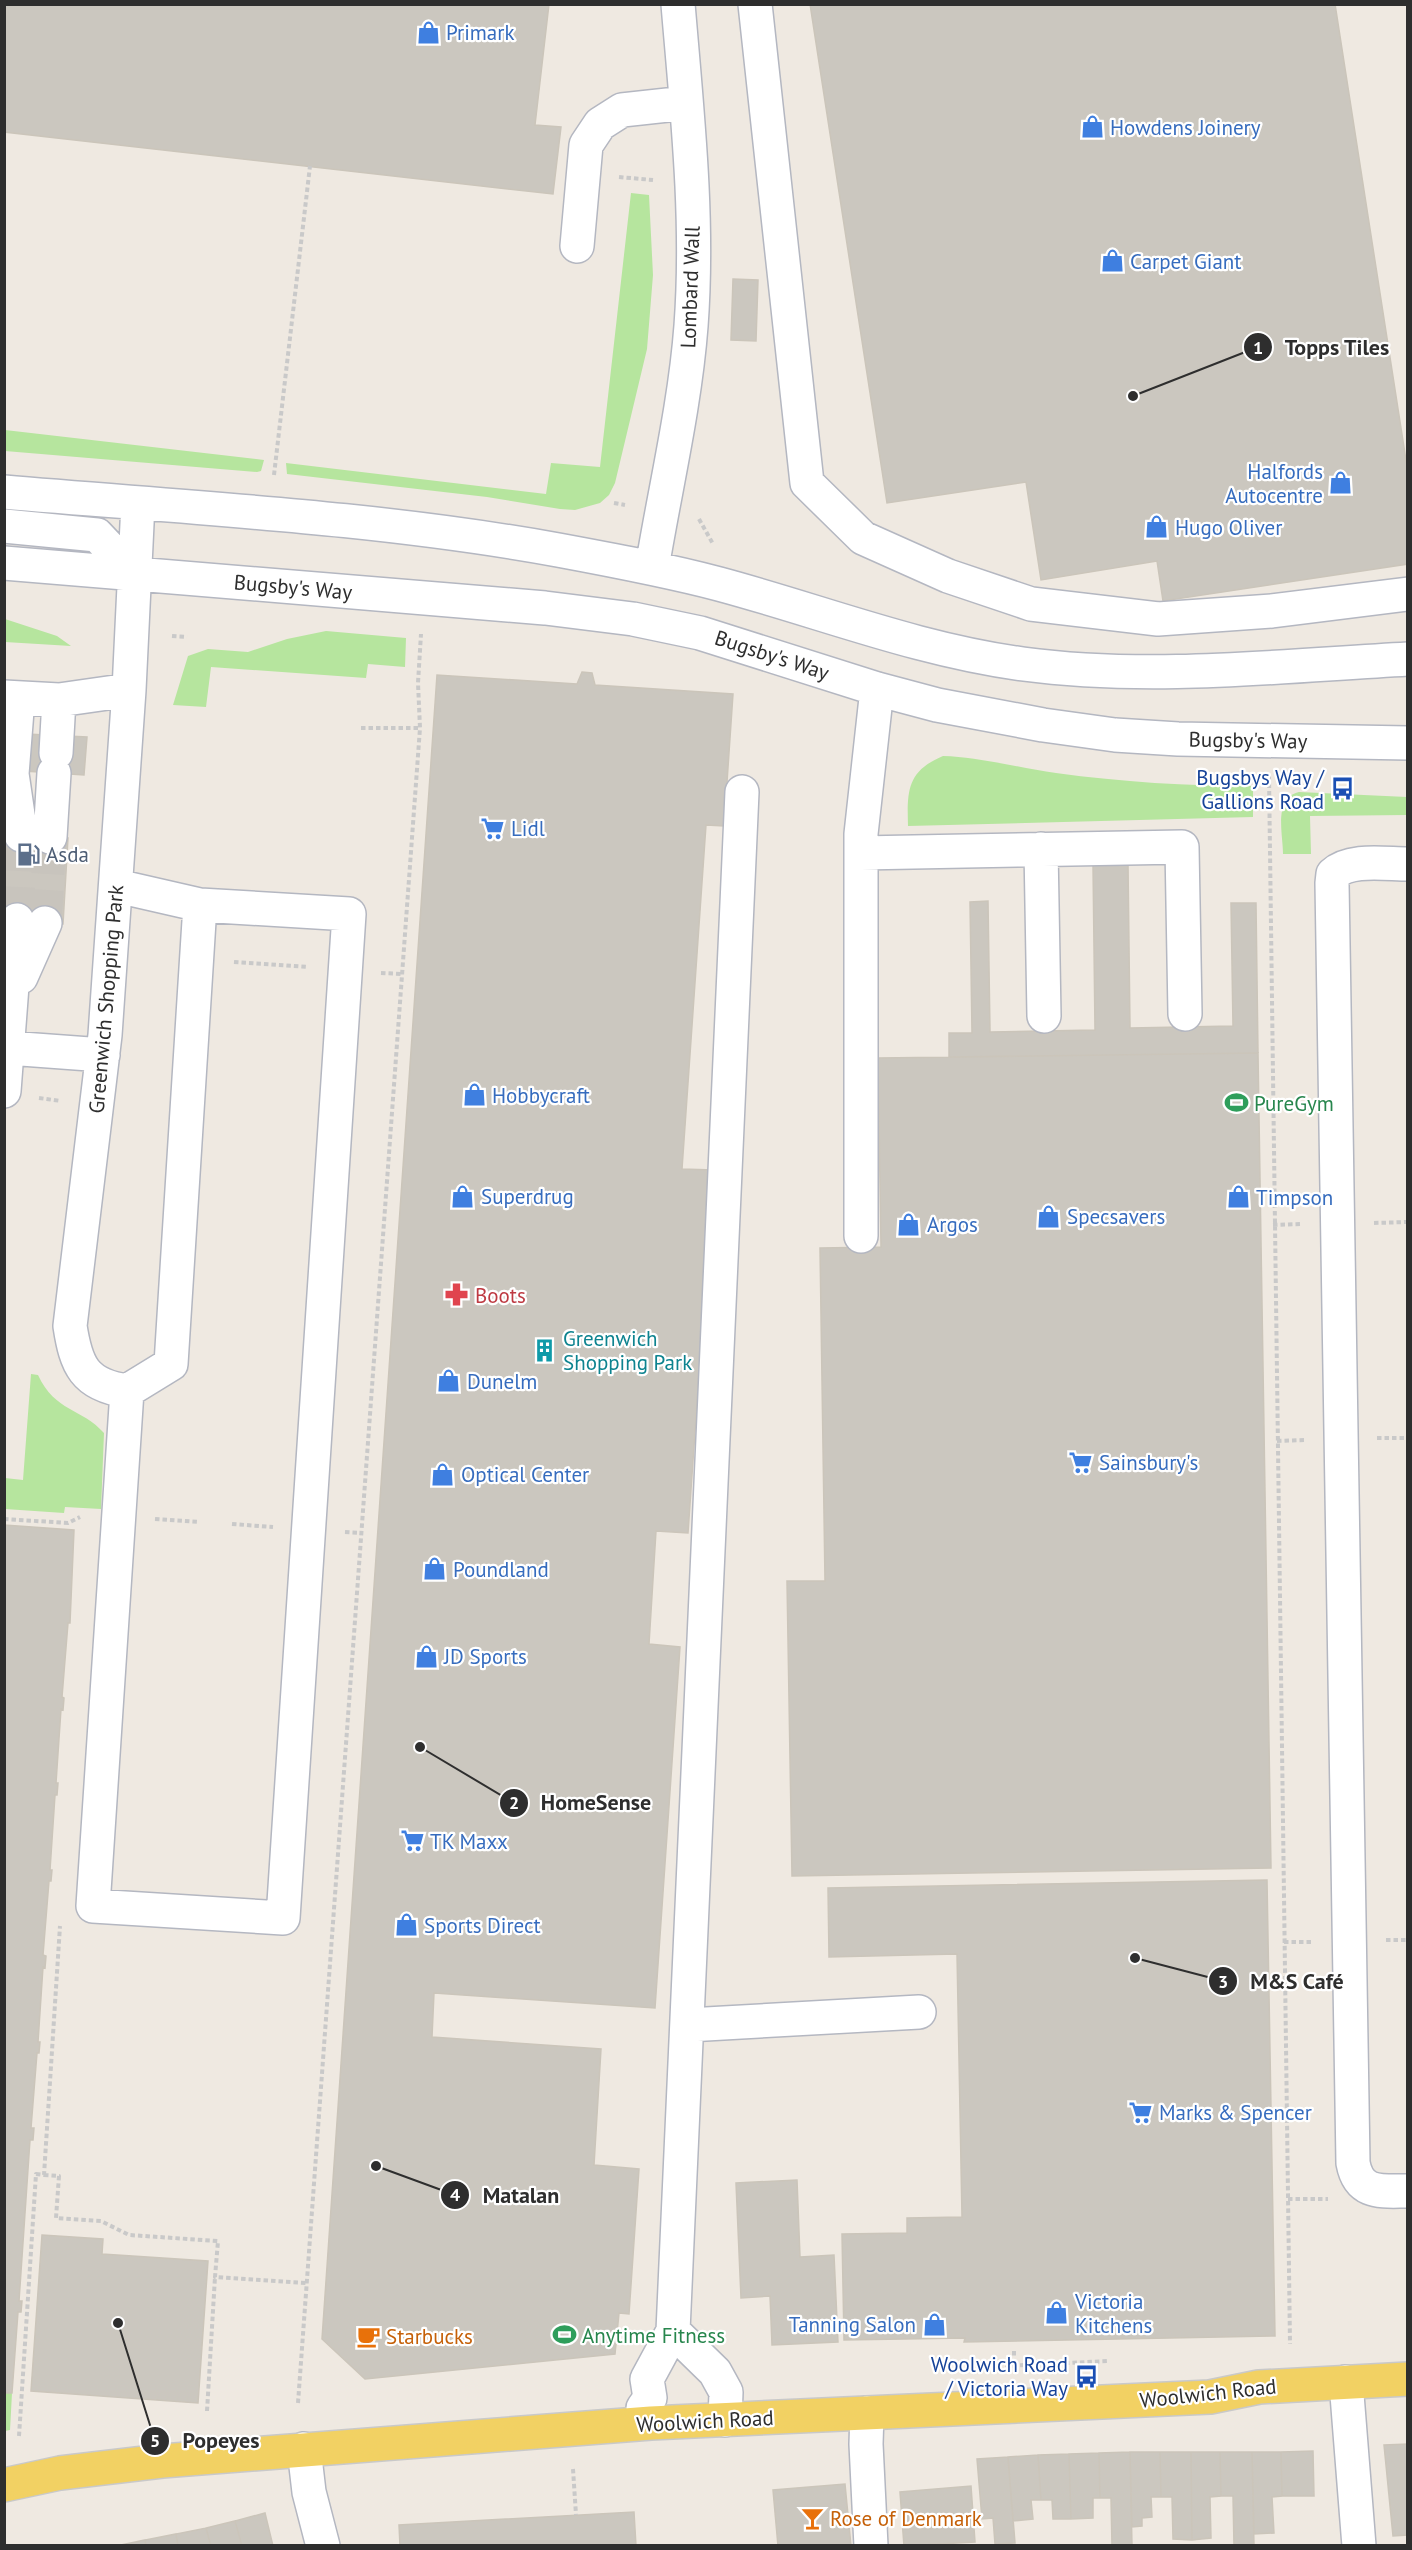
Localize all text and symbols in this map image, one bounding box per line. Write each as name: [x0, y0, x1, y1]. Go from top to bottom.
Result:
shop icon: Primark: [415, 19, 441, 45]
place label: Primark: [446, 19, 514, 46]
shop icon: Howdens Joinery: [1079, 114, 1105, 140]
place label: Howdens Joinery: [1110, 114, 1261, 141]
street label: Lombard Wall: [674, 225, 706, 349]
shop icon: Carpet Giant: [1099, 248, 1125, 274]
place label: Carpet Giant: [1130, 248, 1241, 275]
callout: Topps Tiles: [1243, 327, 1402, 367]
text: Topps Tiles: [1285, 333, 1389, 361]
text: 1: [1253, 336, 1263, 359]
place label: Halfords Autocentre: [1225, 458, 1323, 509]
shop icon: Halfords Autocentre: [1328, 470, 1354, 496]
shop icon: Hugo Oliver: [1144, 514, 1170, 540]
place label: Hugo Oliver: [1175, 514, 1282, 541]
street label: Bugsby's Way: [233, 568, 353, 606]
street label: Bugsby's Way: [711, 624, 833, 686]
street label: Bugsby's Way: [1188, 725, 1308, 755]
place label: Bugsbys Way / Gallions Road: [1196, 764, 1326, 815]
bus stop icon: Bugsbys Way / Gallions Road: [1329, 776, 1355, 802]
supermarket icon: Lidl: [480, 815, 506, 841]
place label: Lidl: [511, 815, 545, 842]
fuel station icon: Asda: [15, 841, 41, 867]
place label: Asda: [46, 841, 89, 868]
street label: Greenwich Shopping Park: [83, 884, 129, 1114]
shop icon: Hobbycraft: [461, 1082, 487, 1108]
place label: Hobbycraft: [492, 1082, 590, 1109]
sports icon: PureGym: [1223, 1090, 1249, 1116]
place label: PureGym: [1254, 1090, 1334, 1117]
shop icon: Superdrug: [450, 1183, 476, 1209]
place label: Superdrug: [481, 1183, 574, 1210]
shop icon: Timpson: [1225, 1184, 1251, 1210]
place label: Timpson: [1256, 1184, 1333, 1211]
shop icon: Specsavers: [1036, 1203, 1062, 1229]
place label: Specsavers: [1067, 1203, 1165, 1230]
shop icon: Argos: [896, 1211, 922, 1237]
place label: Argos: [927, 1211, 978, 1238]
pharmacy icon: Boots: [444, 1282, 470, 1308]
place label: Boots: [475, 1282, 526, 1309]
place label: Greenwich Shopping Park: [563, 1325, 692, 1376]
building icon: Greenwich Shopping Park: [532, 1337, 558, 1363]
shop icon: Dunelm: [436, 1368, 462, 1394]
place label: Dunelm: [467, 1368, 537, 1395]
supermarket icon: Sainsbury's: [1068, 1449, 1094, 1475]
place label: Sainsbury's: [1099, 1449, 1198, 1476]
shop icon: Optical Center: [430, 1461, 456, 1487]
place label: Optical Center: [461, 1461, 589, 1488]
shop icon: Poundland: [422, 1556, 448, 1582]
place label: Poundland: [453, 1556, 549, 1583]
shop icon: JD Sports: [413, 1643, 439, 1669]
place label: JD Sports: [443, 1643, 527, 1670]
callout: HomeSense: [499, 1783, 663, 1823]
text: HomeSense: [541, 1788, 651, 1816]
text: 2: [509, 1791, 519, 1814]
supermarket icon: TK Maxx: [399, 1828, 425, 1854]
place label: TK Maxx: [430, 1828, 508, 1855]
shop icon: Sports Direct: [393, 1912, 419, 1938]
place label: Sports Direct: [424, 1912, 541, 1939]
callout: M&S Café: [1208, 1961, 1355, 2001]
text: M&S Café: [1250, 1967, 1344, 1995]
text: 3: [1218, 1970, 1228, 1993]
supermarket icon: Marks & Spencer: [1128, 2099, 1154, 2125]
place label: Marks & Spencer: [1159, 2099, 1312, 2126]
callout: Matalan: [440, 2175, 571, 2215]
text: Matalan: [483, 2181, 559, 2209]
text: 4: [450, 2183, 460, 2206]
place label: Victoria Kitchens: [1074, 2288, 1152, 2339]
shop icon: Victoria Kitchens: [1044, 2300, 1070, 2326]
place label: Tanning Salon: [789, 2311, 916, 2338]
shop icon: Tanning Salon: [921, 2311, 947, 2337]
sports icon: Anytime Fitness: [551, 2322, 577, 2348]
place label: Anytime Fitness: [582, 2322, 725, 2349]
cafe icon: Starbucks: [355, 2323, 381, 2349]
place label: Starbucks: [386, 2323, 473, 2350]
place label: Woolwich Road / Victoria Way: [931, 2351, 1068, 2402]
bus stop icon: Woolwich Road / Victoria Way: [1073, 2363, 1099, 2389]
street label: Woolwich Road: [1138, 2372, 1278, 2414]
street label: Woolwich Road: [636, 2404, 774, 2438]
callout: Popeyes: [140, 2421, 272, 2461]
text: Popeyes: [182, 2426, 260, 2454]
text: 5: [150, 2429, 160, 2452]
bar icon: Rose of Denmark: [799, 2505, 825, 2531]
place label: Rose of Denmark: [830, 2505, 982, 2532]

